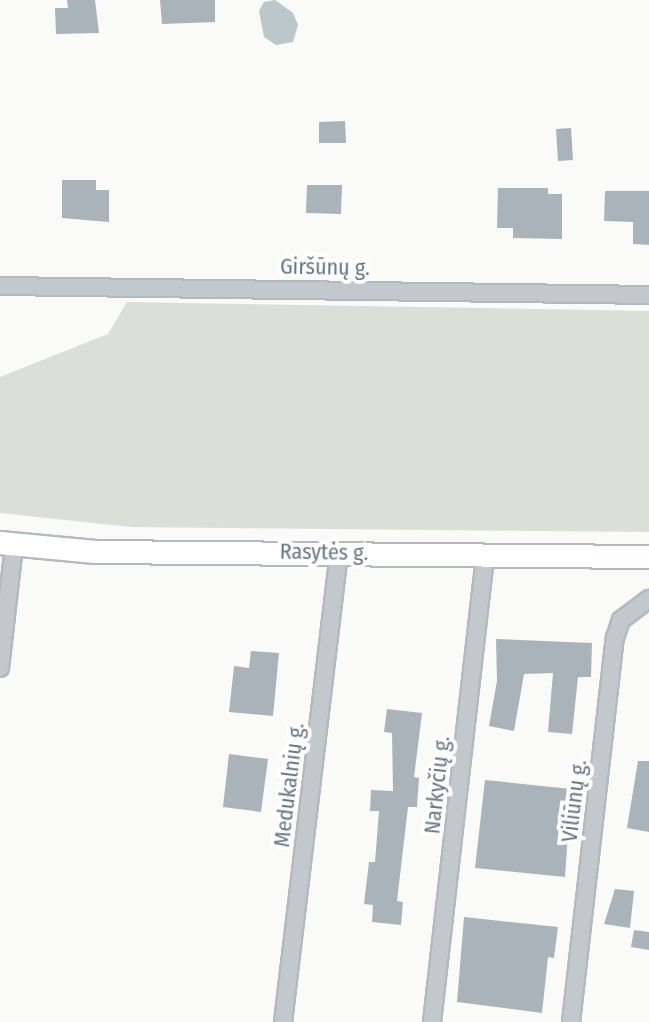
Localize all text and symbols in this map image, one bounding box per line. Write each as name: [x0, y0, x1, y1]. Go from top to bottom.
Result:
street label: Giršūnų g.: [280, 253, 370, 281]
street label: Rasytės g.: [279, 538, 369, 566]
street label: Medukalnių g.: [268, 721, 310, 849]
street label: Narkyčių g.: [419, 735, 455, 835]
street label: Viliūnų g.: [556, 758, 592, 844]

